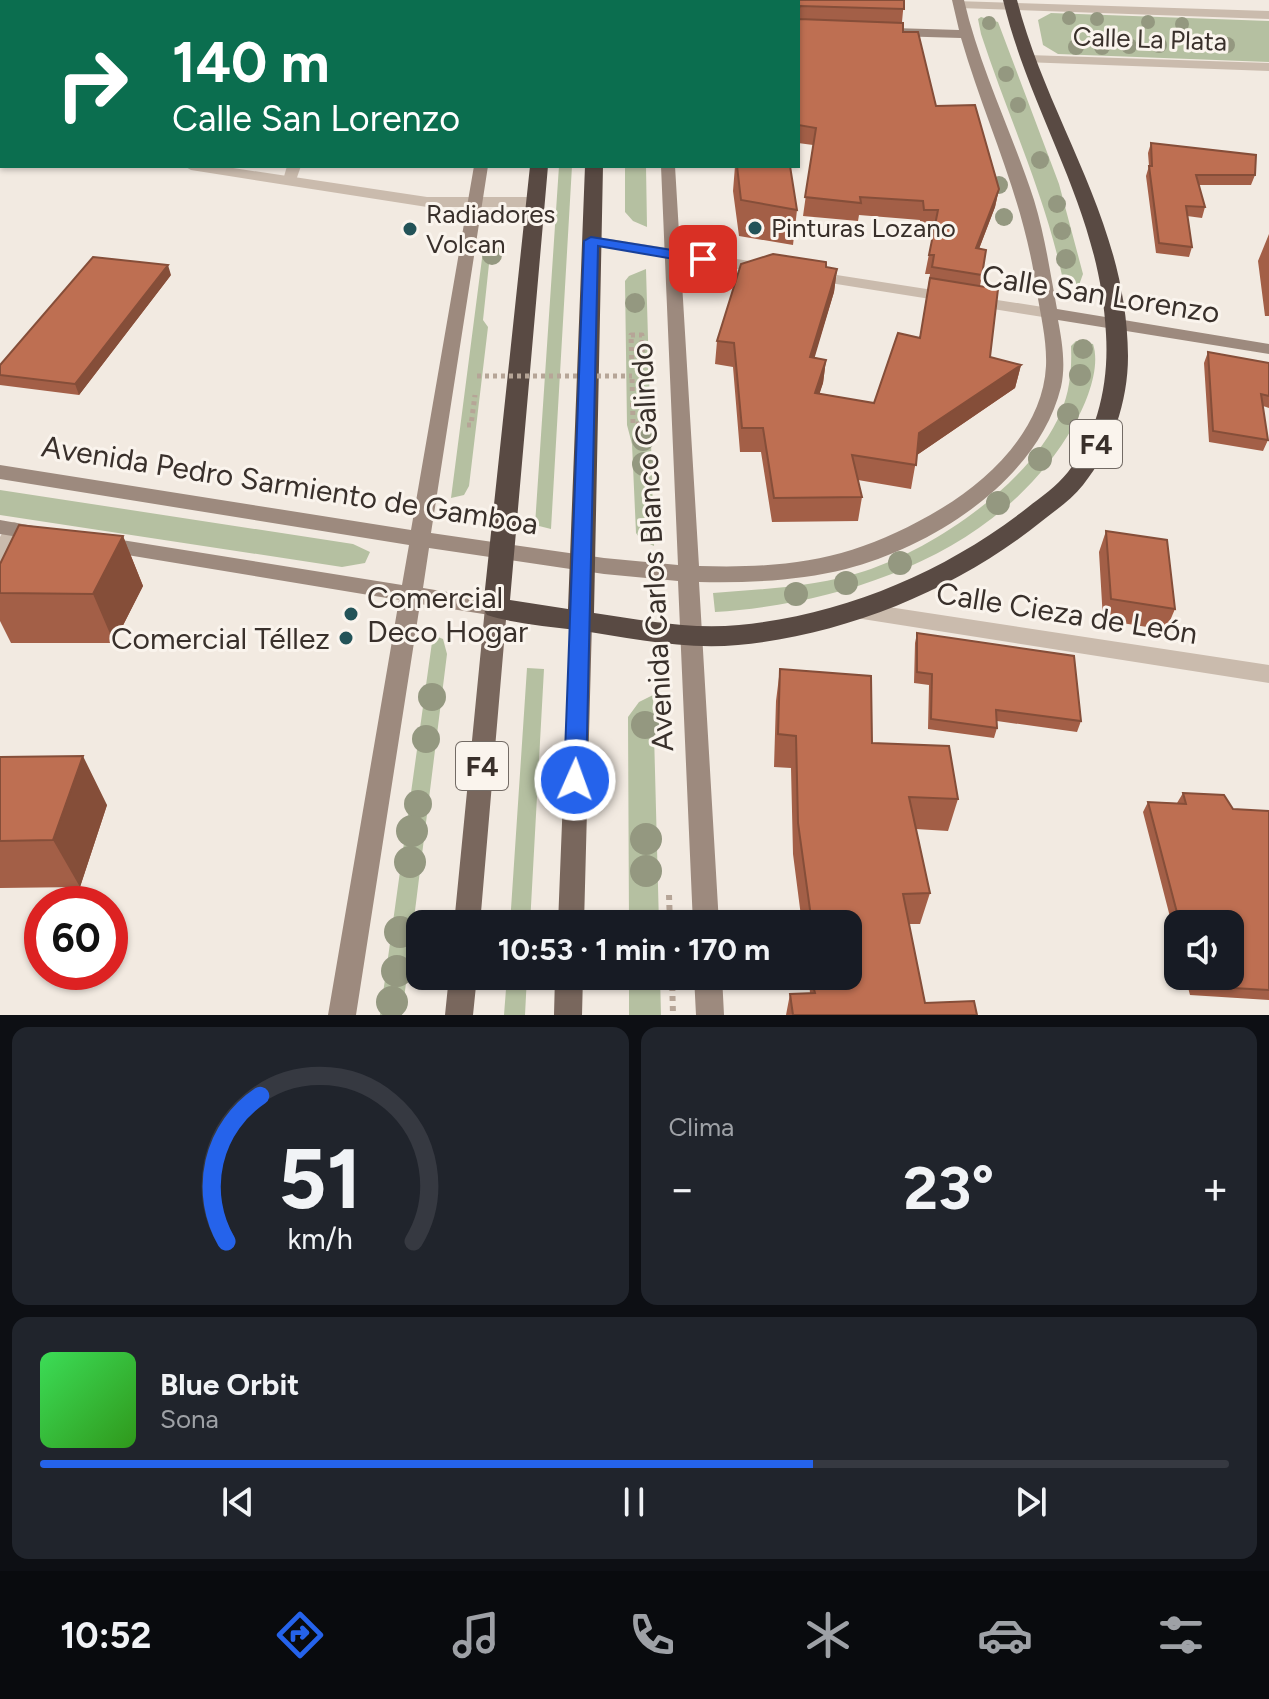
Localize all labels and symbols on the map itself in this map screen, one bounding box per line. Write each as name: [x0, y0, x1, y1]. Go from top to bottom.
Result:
street label: Calle La Plata: [1072, 20, 1228, 58]
place label: Radiadores Volcan: [426, 198, 555, 260]
place label: Pinturas Lozano: [771, 212, 956, 244]
marker: Pinturas Lozano: [746, 219, 764, 237]
marker: Radiadores Volcan: [401, 220, 419, 238]
pin: [669, 225, 737, 293]
street label: Calle San Lorenzo: [979, 257, 1223, 331]
street label: Avenida Carlos Blanco Galindo: [623, 342, 681, 752]
road number: F4: [1070, 420, 1122, 468]
street label: Avenida Pedro Sarmiento de Gamboa: [39, 427, 541, 543]
street label: Calle Cieza de León: [934, 574, 1200, 652]
place label: Comercial Deco Hogar: [367, 579, 528, 650]
marker: Comercial Deco Hogar: [342, 605, 360, 623]
place label: Comercial Téllez: [111, 620, 330, 657]
marker: Comercial Téllez: [337, 629, 355, 647]
position arrow: [533, 738, 617, 822]
road number: F4: [456, 742, 508, 790]
speed limit sign: 60: [24, 886, 128, 990]

